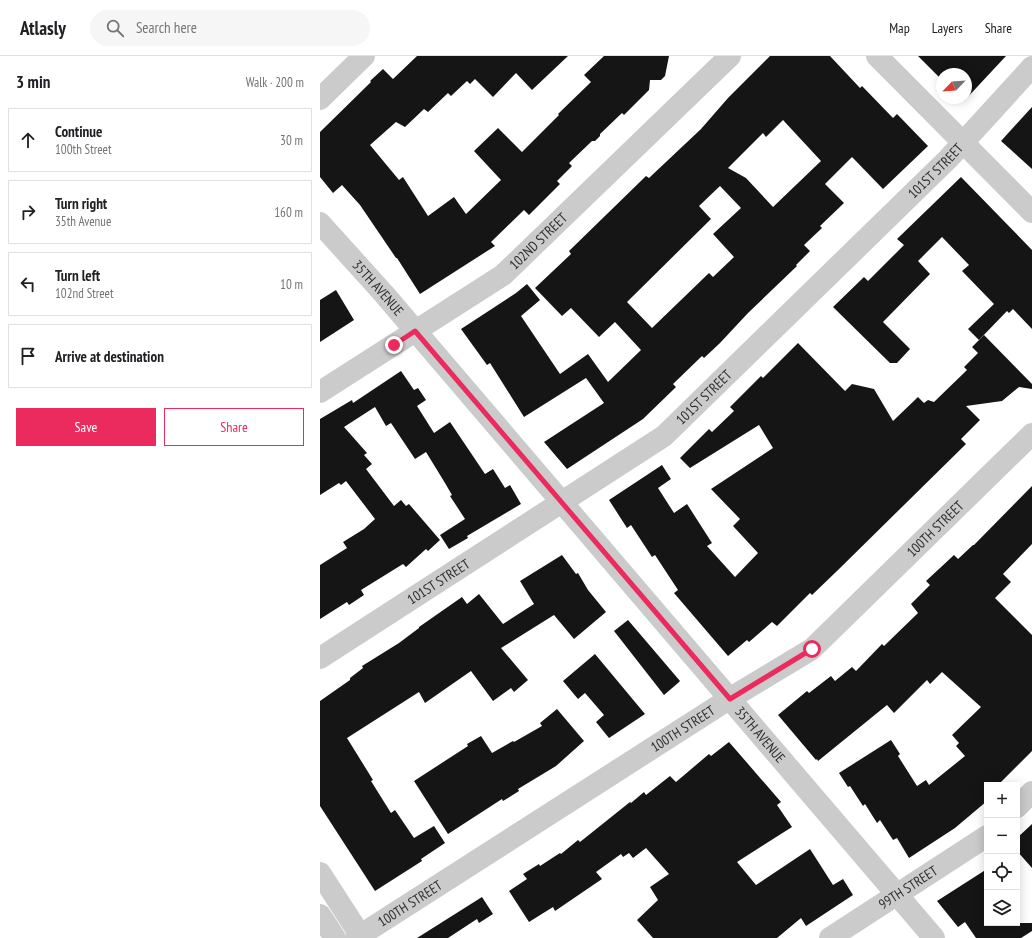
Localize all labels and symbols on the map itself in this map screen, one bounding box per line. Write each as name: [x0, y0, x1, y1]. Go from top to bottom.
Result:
north arrow: [936, 68, 972, 104]
street label: 101ST STREET: [904, 139, 968, 202]
street label: 102ND STREET: [505, 208, 572, 273]
street label: 35TH AVENUE: [349, 256, 407, 319]
route end: [385, 336, 403, 354]
street label: 101ST STREET: [672, 365, 736, 428]
street label: 100TH STREET: [903, 496, 968, 561]
street label: 101ST STREET: [404, 554, 474, 608]
route start: [803, 640, 821, 658]
street label: 100TH STREET: [647, 701, 719, 756]
street label: 35TH AVENUE: [731, 703, 789, 766]
street label: 99TH STREET: [875, 861, 941, 913]
street label: 100TH STREET: [374, 876, 446, 931]

